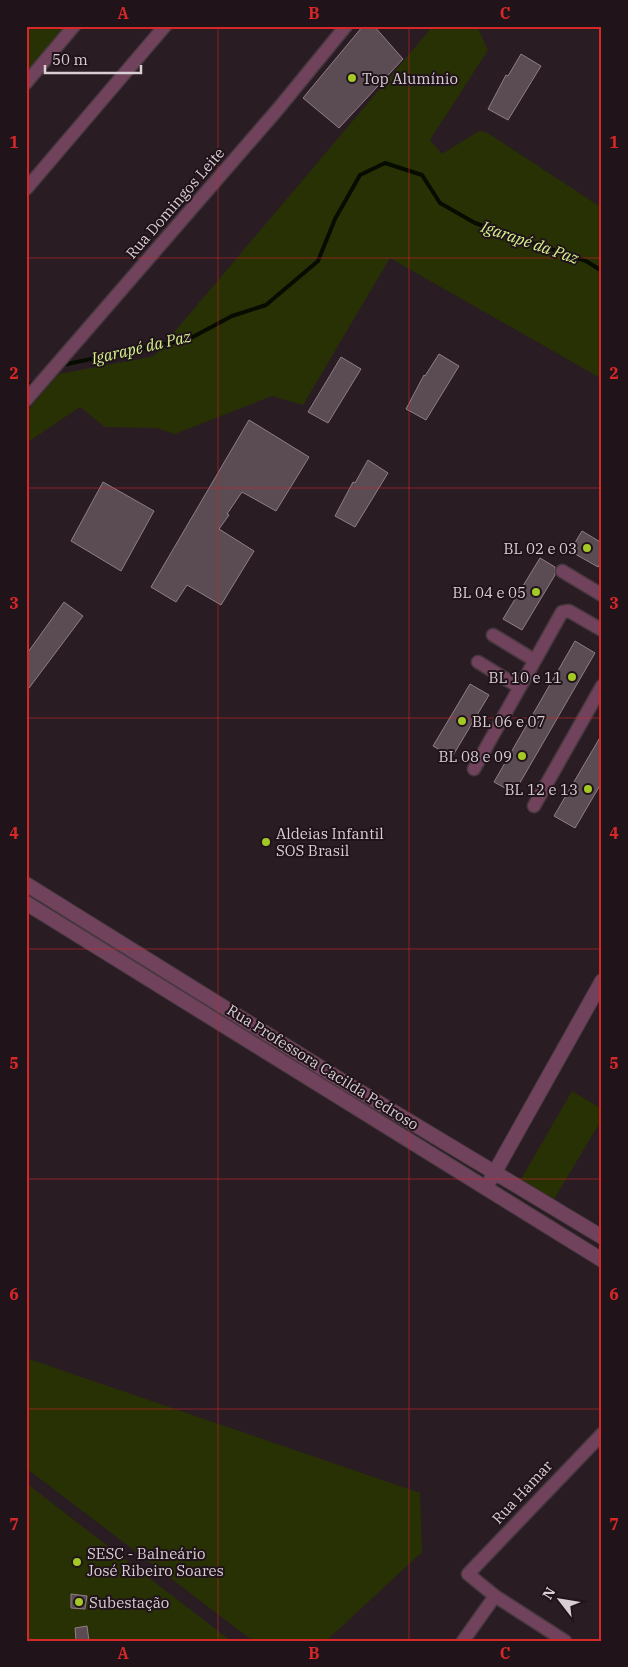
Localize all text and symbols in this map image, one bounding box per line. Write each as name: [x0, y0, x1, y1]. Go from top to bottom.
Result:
text: A: [117, 3, 129, 23]
text: B: [308, 3, 320, 23]
text: C: [500, 3, 510, 23]
scale bar: [45, 42, 141, 74]
text: 50 m: [52, 50, 88, 69]
place label: Top Alumínio: [362, 69, 458, 88]
marker: Top Alumínio: [346, 72, 358, 84]
text: 1: [9, 132, 19, 152]
text: 1: [609, 132, 619, 152]
street label: Rua Domingos Leite: [122, 144, 228, 262]
water label: Igarapé da Paz: [478, 216, 582, 268]
water label: Igarapé da Paz: [88, 326, 193, 368]
text: 2: [9, 363, 19, 383]
text: 2: [609, 363, 619, 383]
place label: BL 02 e 03: [504, 539, 577, 558]
marker: BL 02 e 03: [581, 542, 593, 554]
place label: BL 04 e 05: [453, 583, 526, 602]
marker: BL 04 e 05: [530, 586, 542, 598]
text: 3: [9, 593, 19, 613]
text: 3: [609, 593, 619, 613]
place label: BL 10 e 11: [489, 668, 562, 687]
marker: BL 10 e 11: [566, 671, 578, 683]
place label: BL 06 e 07: [472, 712, 545, 731]
marker: BL 06 e 07: [456, 715, 468, 727]
place label: BL 08 e 09: [439, 747, 512, 766]
marker: BL 08 e 09: [516, 750, 528, 762]
place label: BL 12 e 13: [505, 780, 578, 799]
marker: BL 12 e 13: [582, 783, 594, 795]
text: 4: [9, 823, 19, 843]
text: 4: [609, 823, 619, 843]
place label: Aldeias Infantil SOS Brasil: [276, 824, 384, 860]
marker: Aldeias Infantil SOS Brasil: [260, 836, 272, 848]
street label: Rua Professora Cacilda Pedroso: [224, 1000, 422, 1134]
text: 5: [9, 1053, 19, 1073]
text: 5: [609, 1053, 619, 1073]
text: 6: [9, 1284, 19, 1304]
text: 6: [609, 1284, 619, 1304]
street label: Rua Hamar: [488, 1456, 556, 1528]
text: 7: [9, 1514, 19, 1534]
text: 7: [609, 1514, 619, 1534]
place label: SESC - Balneário José Ribeiro Soares: [87, 1544, 224, 1580]
marker: SESC - Balneário José Ribeiro Soares: [71, 1556, 83, 1568]
north arrow: [536, 1574, 586, 1624]
text: N: [538, 1584, 559, 1603]
place label: Subestação: [89, 1593, 169, 1612]
marker: Subestação: [73, 1596, 85, 1608]
text: A: [117, 1643, 129, 1663]
text: B: [308, 1643, 320, 1663]
text: C: [500, 1643, 510, 1663]

